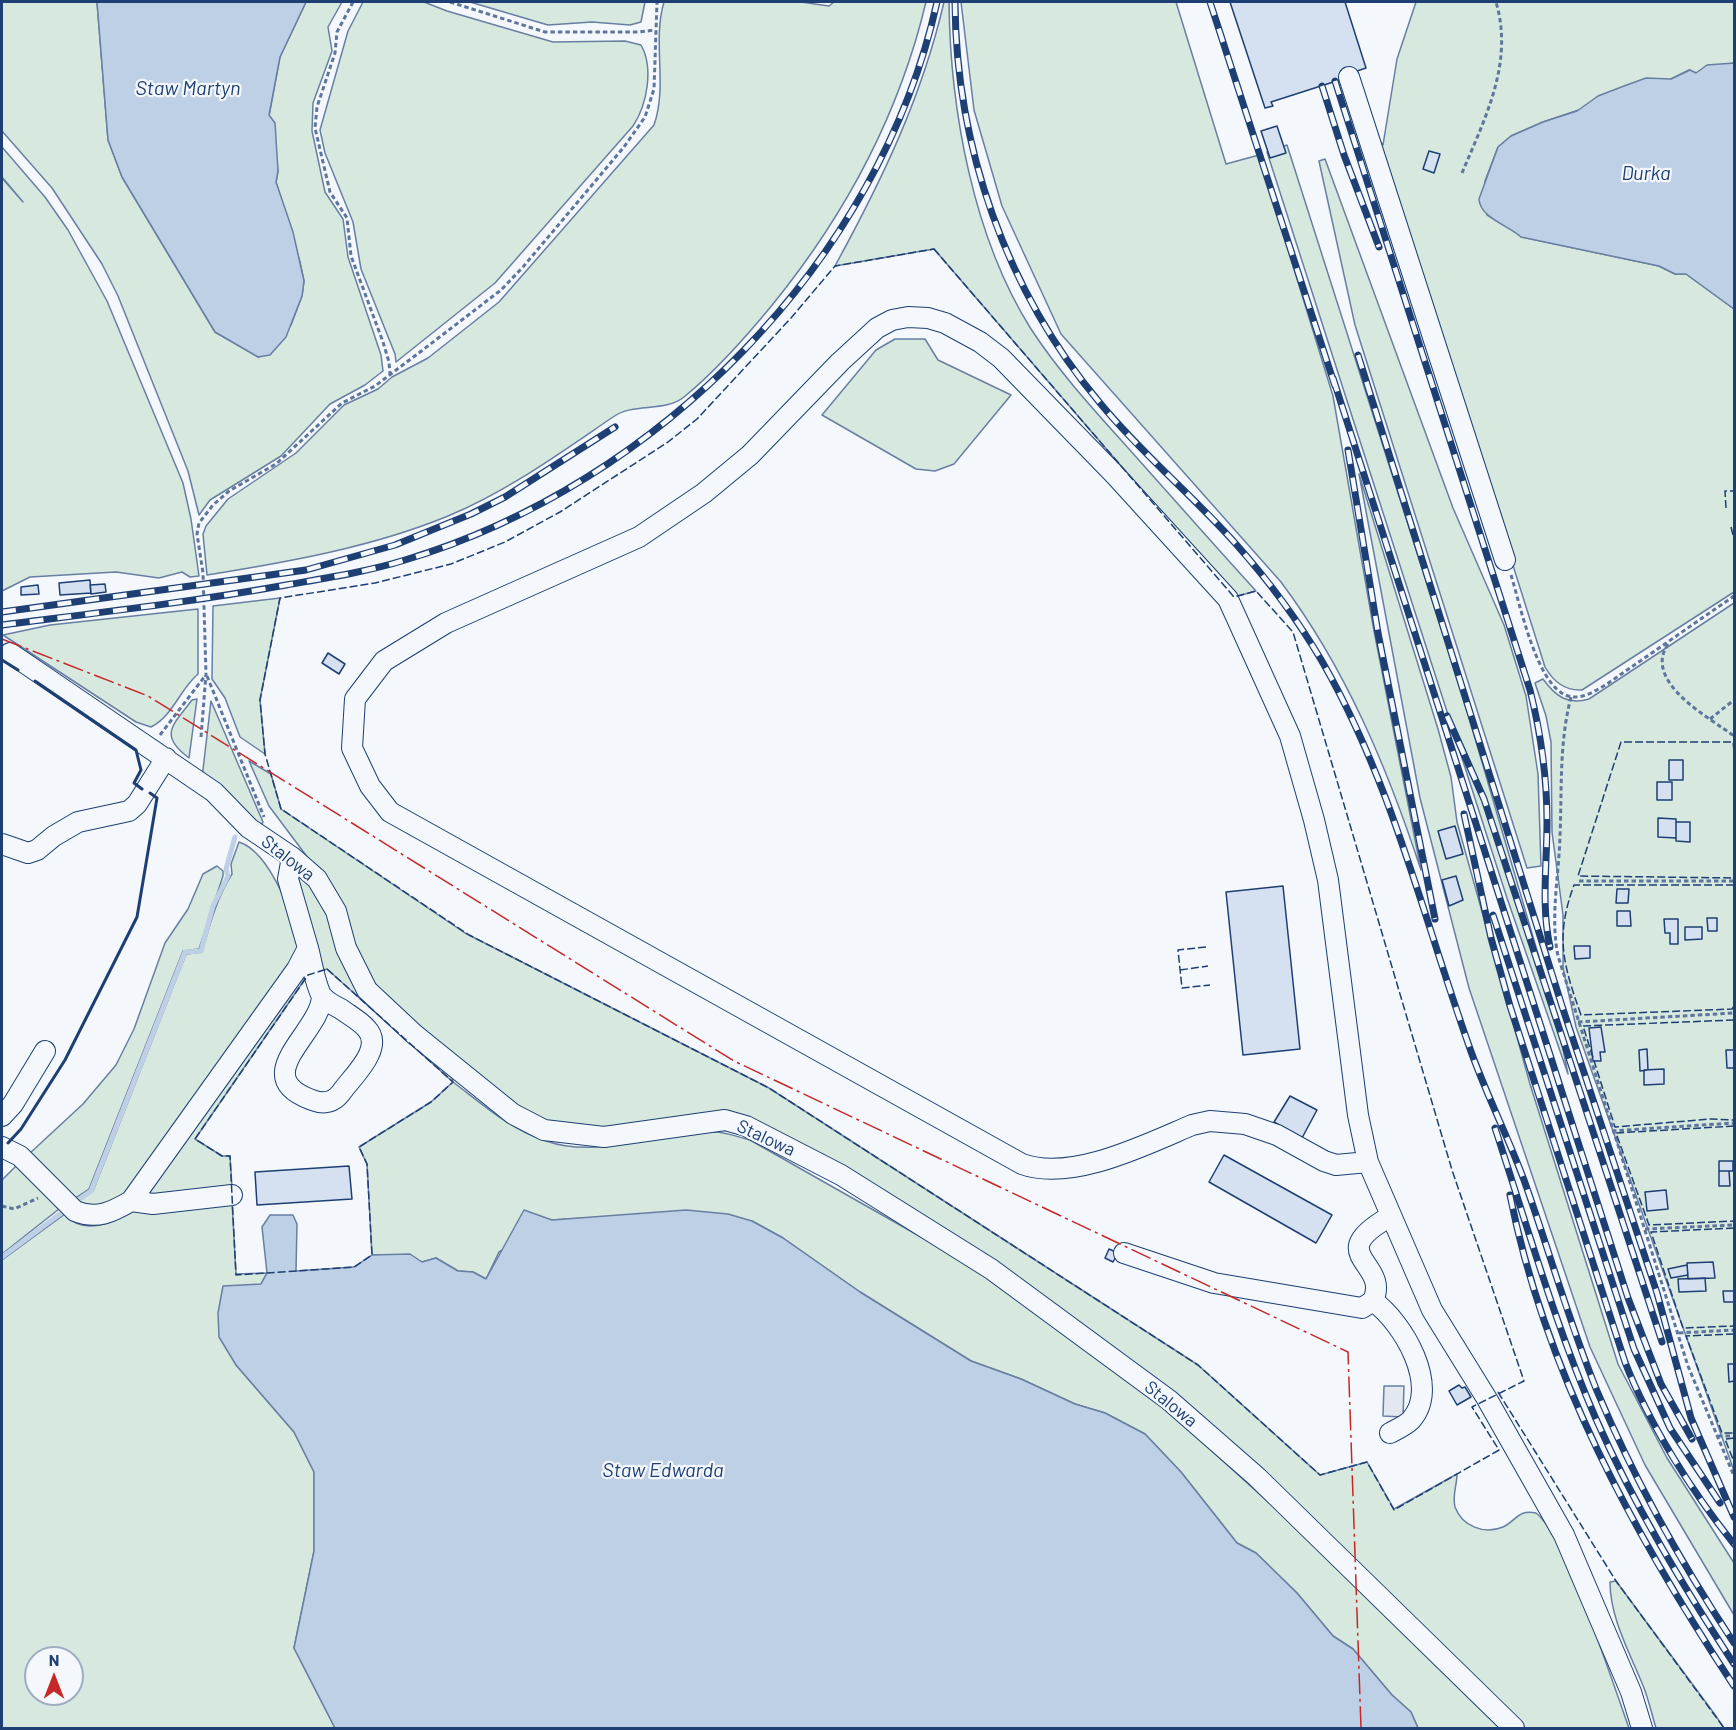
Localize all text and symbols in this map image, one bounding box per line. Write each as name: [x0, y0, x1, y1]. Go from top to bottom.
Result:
water label: Staw Martyn: [136, 76, 240, 100]
water label: Durka: [1621, 161, 1671, 185]
street label: Stalowa: [257, 830, 319, 886]
street label: Stalowa: [733, 1115, 799, 1161]
street label: Stalowa: [1140, 1376, 1202, 1432]
water label: Staw Edwarda: [602, 1458, 724, 1482]
north arrow: [24, 1646, 84, 1706]
text: N: [49, 1650, 59, 1669]

